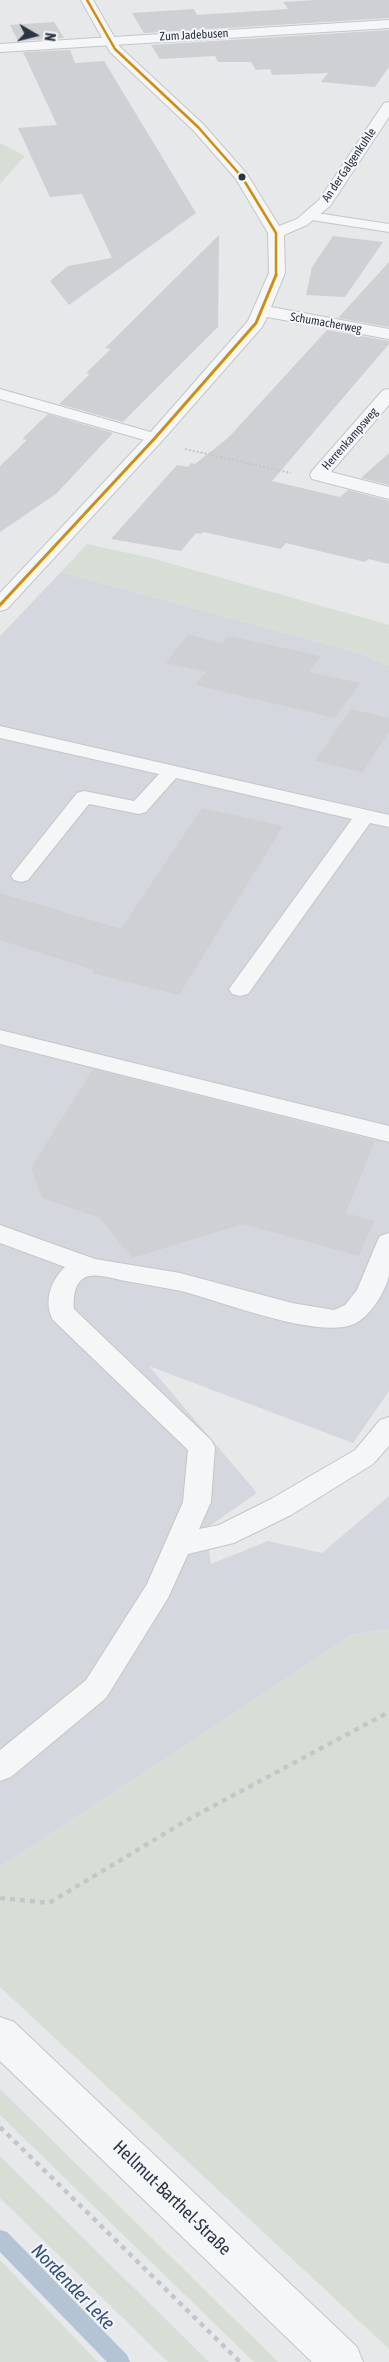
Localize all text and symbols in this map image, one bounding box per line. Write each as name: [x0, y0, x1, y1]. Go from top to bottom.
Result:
north arrow: [10, 10, 60, 60]
street label: Zum Jadebusen: [159, 26, 229, 44]
text: N: [41, 32, 58, 42]
street label: An der Galgenkuhle: [319, 125, 379, 205]
unlabelled marker: [237, 172, 247, 182]
street label: Schumacherweg: [289, 310, 363, 336]
street label: Herrenkampsweg: [319, 405, 381, 473]
street label: Hellmut-Barthel-Straße: [109, 2136, 235, 2260]
water label: Nordender Leke: [26, 2239, 120, 2335]

